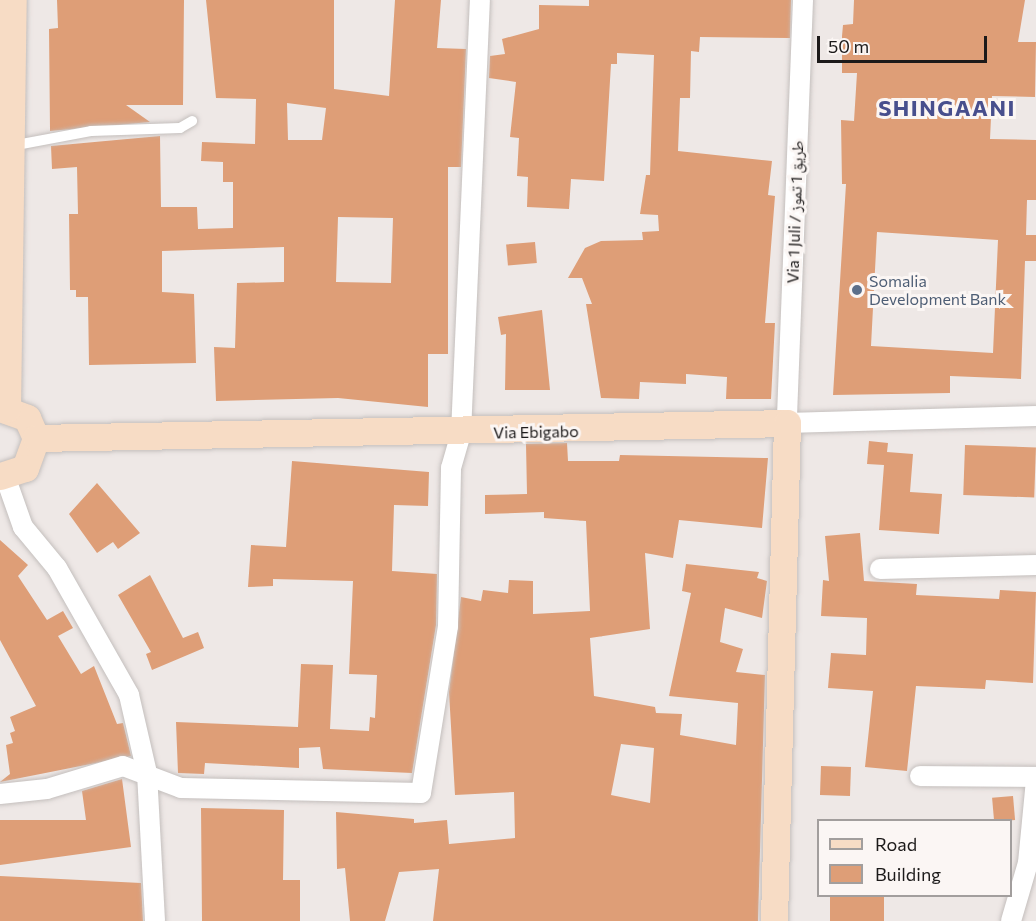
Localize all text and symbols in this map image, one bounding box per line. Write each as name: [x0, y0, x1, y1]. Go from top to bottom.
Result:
scale bar: [820, 24, 990, 62]
text: 50 m: [828, 35, 869, 57]
district label: SHINGAANI: [878, 95, 1016, 121]
street label: Via 1 Juli / طريق 1 تموز: [783, 140, 807, 284]
place label: Somalia Development Bank: [869, 271, 1006, 309]
marker: Somalia Development Bank: [850, 283, 864, 297]
street label: Via Ebigabo: [493, 422, 579, 442]
legend: [817, 819, 1012, 897]
text: Road: [875, 833, 917, 855]
text: Building: [875, 863, 941, 885]

